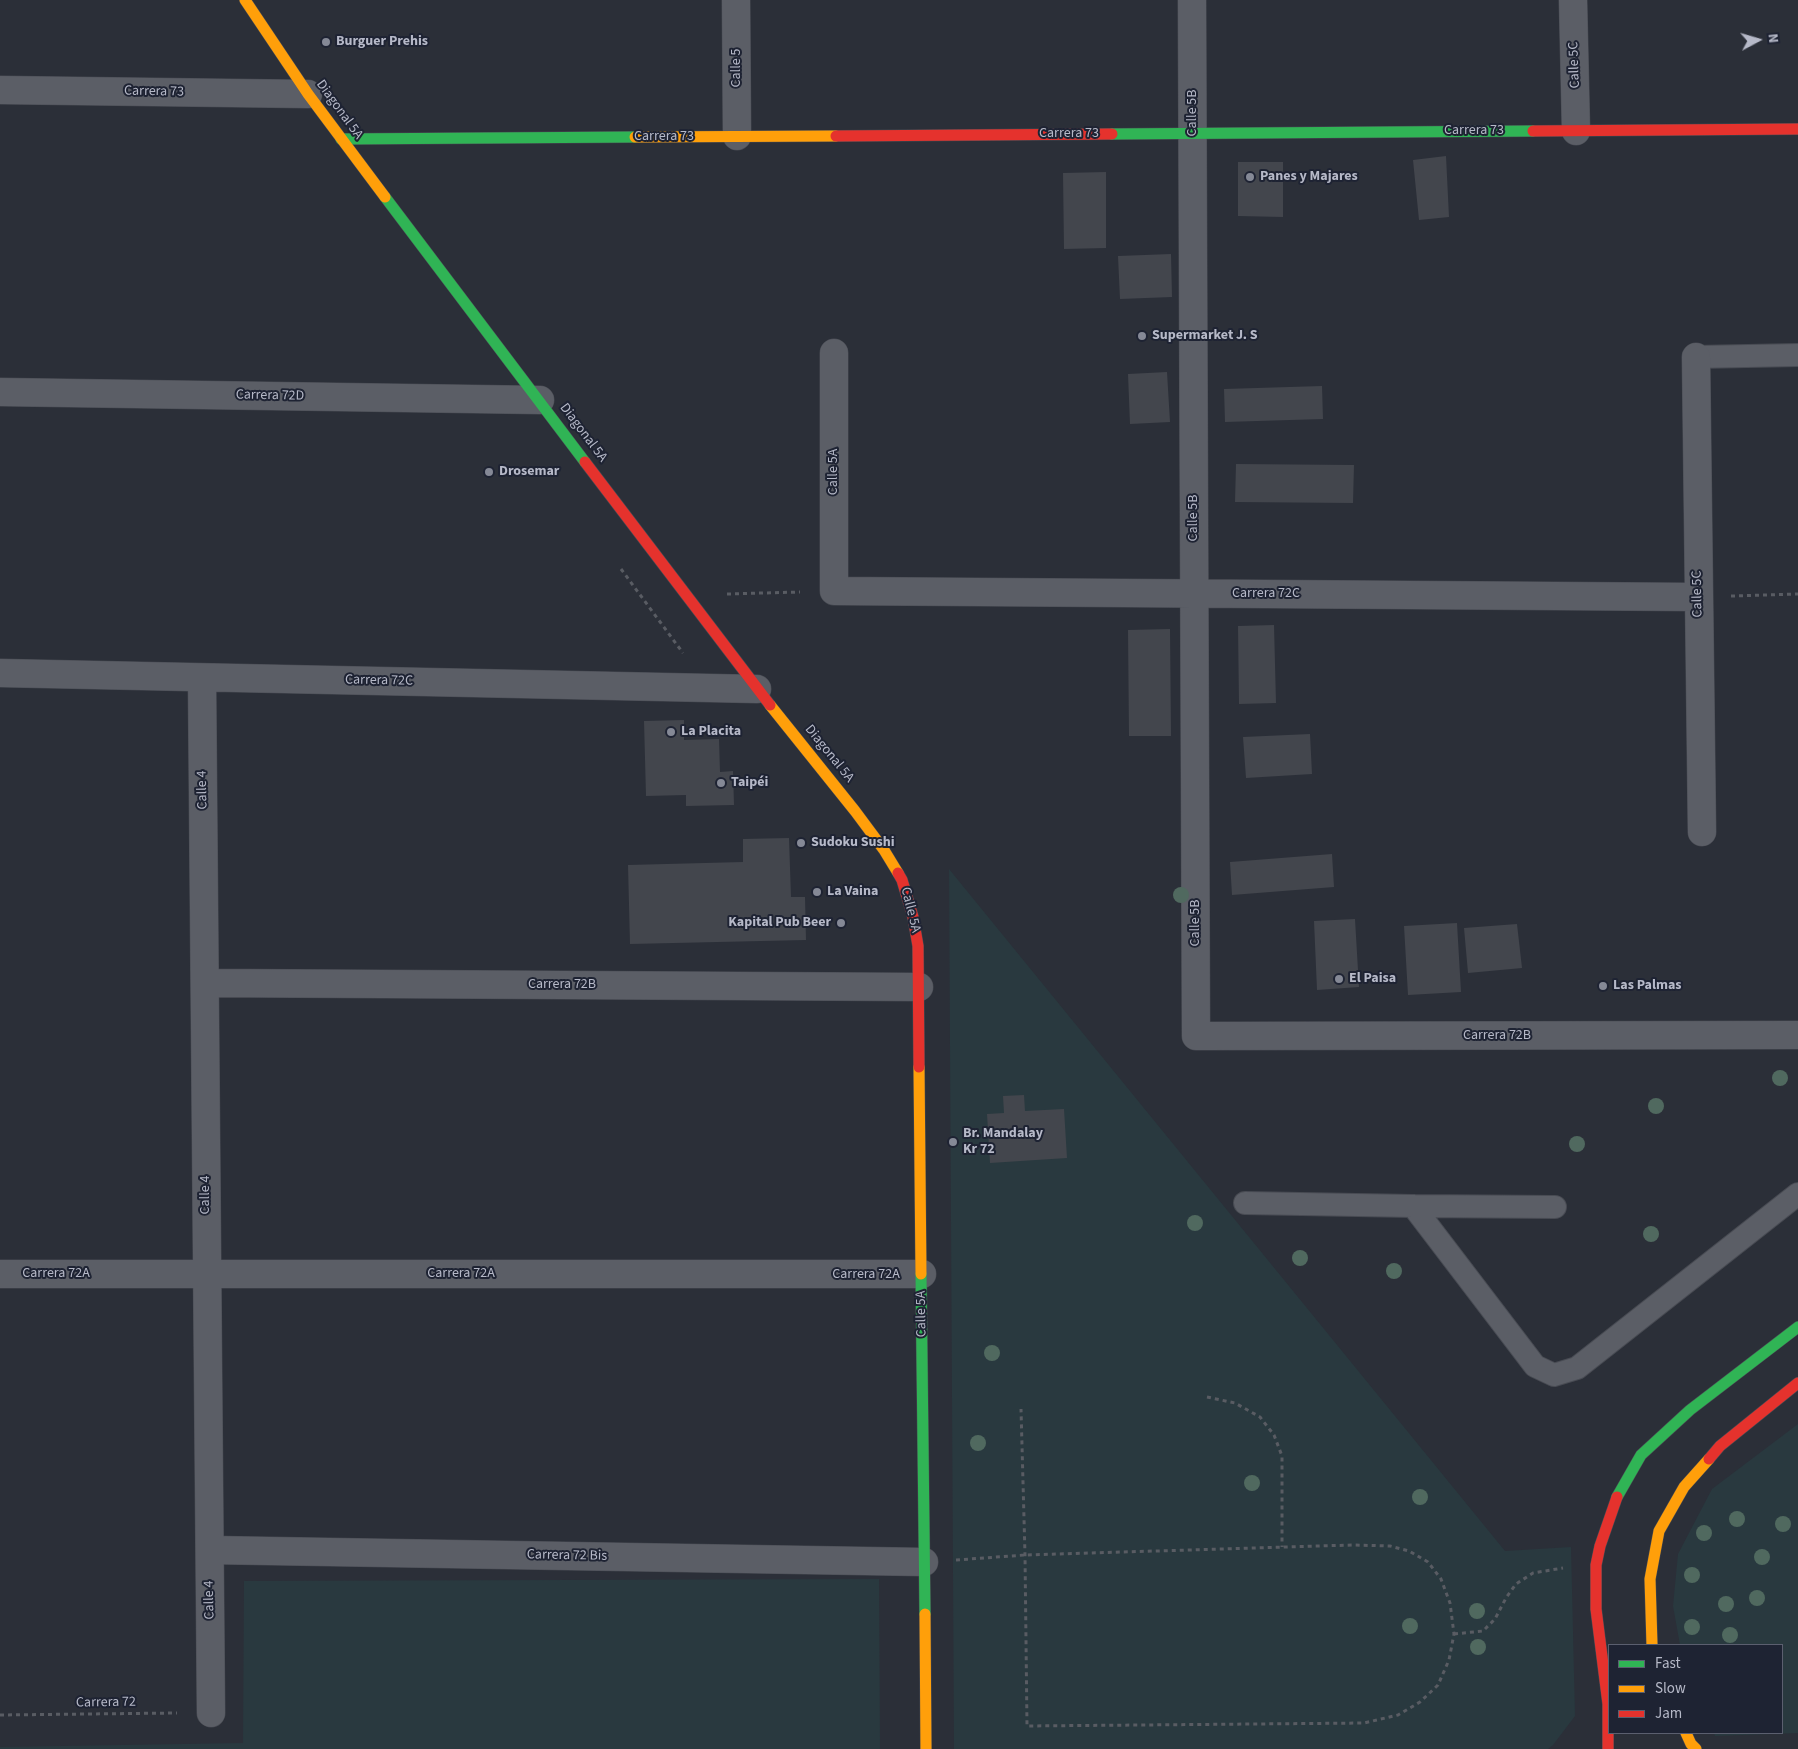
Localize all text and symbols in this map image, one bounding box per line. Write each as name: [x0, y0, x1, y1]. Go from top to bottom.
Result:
north arrow: [1733, 15, 1783, 65]
text: N: [1762, 33, 1783, 44]
place label: Burguer Prehis: [336, 34, 428, 50]
marker: Burguer Prehis: [320, 36, 332, 48]
street label: Calle 5C: [1566, 41, 1584, 89]
street label: Calle 5: [729, 49, 745, 87]
street label: Diagonal 5A: [312, 77, 366, 143]
street label: Carrera 73: [124, 83, 184, 101]
street label: Calle 5B: [1185, 89, 1201, 137]
street label: Carrera 73: [1444, 123, 1504, 139]
street label: Carrera 73: [1039, 126, 1099, 142]
street label: Carrera 73: [634, 129, 694, 145]
place label: Panes y Majares: [1260, 169, 1358, 185]
marker: Panes y Majares: [1244, 171, 1256, 183]
place label: Supermarket J. S: [1152, 328, 1258, 344]
marker: Supermarket J. S: [1136, 330, 1148, 342]
street label: Carrera 72D: [236, 387, 304, 405]
street label: Diagonal 5A: [555, 400, 611, 466]
street label: Calle 5A: [826, 449, 842, 495]
place label: Drosemar: [499, 464, 559, 480]
marker: Drosemar: [483, 466, 495, 478]
street label: Calle 5B: [1186, 494, 1202, 542]
street label: Calle 5C: [1689, 570, 1707, 618]
street label: Carrera 72C: [1232, 586, 1300, 602]
street label: Carrera 72C: [345, 672, 413, 690]
street label: Diagonal 5A: [801, 722, 857, 786]
place label: La Placita: [681, 724, 741, 740]
marker: La Placita: [665, 726, 677, 738]
street label: Calle 4: [194, 770, 212, 810]
place label: Taipéi: [731, 775, 768, 791]
marker: Taipéi: [715, 777, 727, 789]
place label: Sudoku Sushi: [811, 835, 894, 851]
marker: Sudoku Sushi: [795, 837, 807, 849]
place label: La Vaina: [827, 884, 878, 900]
street label: Calle 5A: [896, 885, 924, 935]
marker: La Vaina: [811, 886, 823, 898]
street label: Calle 5B: [1188, 899, 1204, 947]
place label: Kapital Pub Beer: [728, 915, 831, 931]
marker: Kapital Pub Beer: [835, 917, 847, 929]
place label: El Paisa: [1349, 971, 1396, 987]
marker: El Paisa: [1333, 973, 1345, 985]
street label: Carrera 72B: [528, 977, 596, 993]
place label: Las Palmas: [1613, 978, 1681, 994]
marker: Las Palmas: [1597, 980, 1609, 992]
street label: Carrera 72B: [1463, 1028, 1531, 1044]
place label: Br. Mandalay Kr 72: [963, 1126, 1043, 1158]
marker: Br. Mandalay Kr 72: [947, 1136, 959, 1148]
street label: Calle 4: [198, 1176, 214, 1214]
street label: Carrera 72A: [22, 1266, 90, 1282]
street label: Carrera 72A: [427, 1266, 495, 1282]
street label: Carrera 72A: [832, 1267, 900, 1283]
street label: Calle 5A: [913, 1291, 931, 1337]
street label: Carrera 72 Bis: [527, 1547, 607, 1565]
street label: Calle 4: [201, 1580, 219, 1620]
legend: [1608, 1644, 1783, 1734]
text: Fast: [1655, 1653, 1681, 1674]
text: Slow: [1655, 1678, 1686, 1699]
street label: Carrera 72: [76, 1694, 136, 1712]
text: Jam: [1655, 1703, 1682, 1724]

